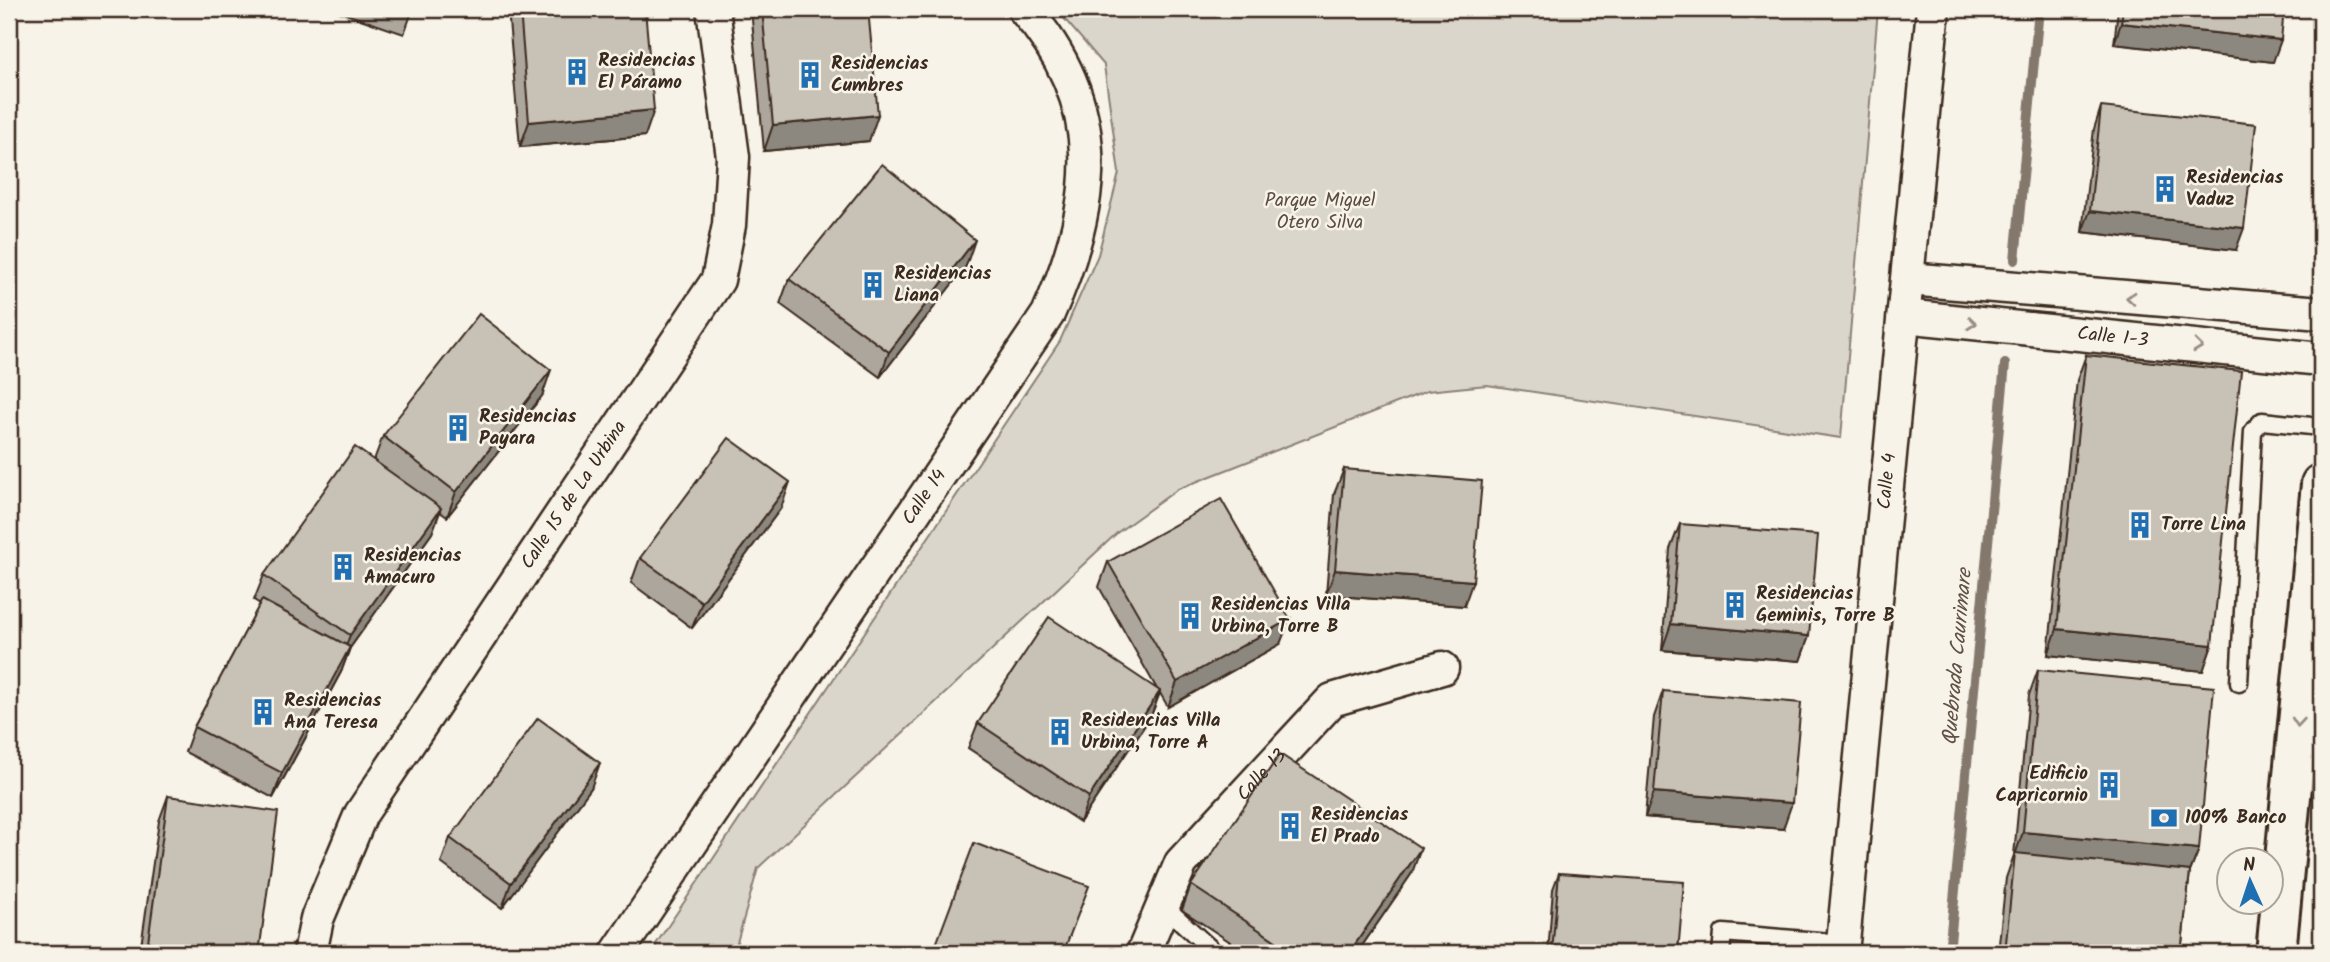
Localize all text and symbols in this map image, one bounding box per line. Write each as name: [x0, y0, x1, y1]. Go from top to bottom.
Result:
place label: Residencias El Páramo: [598, 46, 695, 98]
place label: Residencias Cumbres: [831, 49, 928, 101]
building icon: Residencias El Páramo: [562, 57, 592, 87]
building icon: Residencias Cumbres: [795, 60, 825, 90]
place label: Residencias Vaduz: [2186, 163, 2283, 215]
building icon: Residencias Vaduz: [2150, 174, 2180, 204]
park label: Parque Miguel Otero Silva: [1265, 186, 1376, 238]
place label: Residencias Liana: [894, 259, 991, 311]
building icon: Residencias Liana: [858, 270, 888, 300]
one-way arrow: [2125, 291, 2136, 306]
one-way arrow: [1967, 315, 1978, 330]
street label: Calle 1-3: [2076, 319, 2150, 356]
one-way arrow: [2193, 338, 2204, 353]
place label: Residencias Payara: [479, 402, 576, 454]
building icon: Residencias Payara: [443, 413, 473, 443]
street label: Calle 15 de La Urbina: [513, 415, 635, 576]
street label: Calle 4: [1870, 452, 1905, 511]
street label: Calle 14: [895, 463, 954, 531]
building icon: Torre Lina: [2125, 510, 2155, 540]
place label: Torre Lina: [2161, 510, 2246, 540]
place label: Residencias Amacuro: [364, 541, 461, 593]
building icon: Residencias Amacuro: [328, 552, 358, 582]
water label: Quebrada Caurimare: [1934, 565, 1982, 747]
place label: Residencias Geminis, Torre B: [1756, 579, 1895, 631]
place label: Residencias Villa Urbina, Torre B: [1211, 590, 1351, 642]
building icon: Residencias Geminis, Torre B: [1720, 590, 1750, 620]
building icon: Residencias Villa Urbina, Torre B: [1175, 601, 1205, 631]
place label: Residencias Ana Teresa: [284, 686, 381, 738]
building icon: Residencias Ana Teresa: [248, 697, 278, 727]
place label: Residencias Villa Urbina, Torre A: [1081, 706, 1221, 758]
building icon: Residencias Villa Urbina, Torre A: [1045, 717, 1075, 747]
one-way arrow: [2291, 717, 2306, 728]
street label: Calle 13: [1230, 742, 1294, 809]
place label: Edificio Capricornio: [1996, 759, 2088, 811]
building icon: Edificio Capricornio: [2094, 770, 2124, 800]
place label: Residencias El Prado: [1311, 800, 1408, 852]
bank icon: 100% Banco: [2149, 803, 2179, 833]
place label: 100% Banco: [2185, 803, 2287, 833]
building icon: Residencias El Prado: [1275, 811, 1305, 841]
north arrow: [2214, 846, 2284, 916]
text: N: [2242, 851, 2256, 881]

